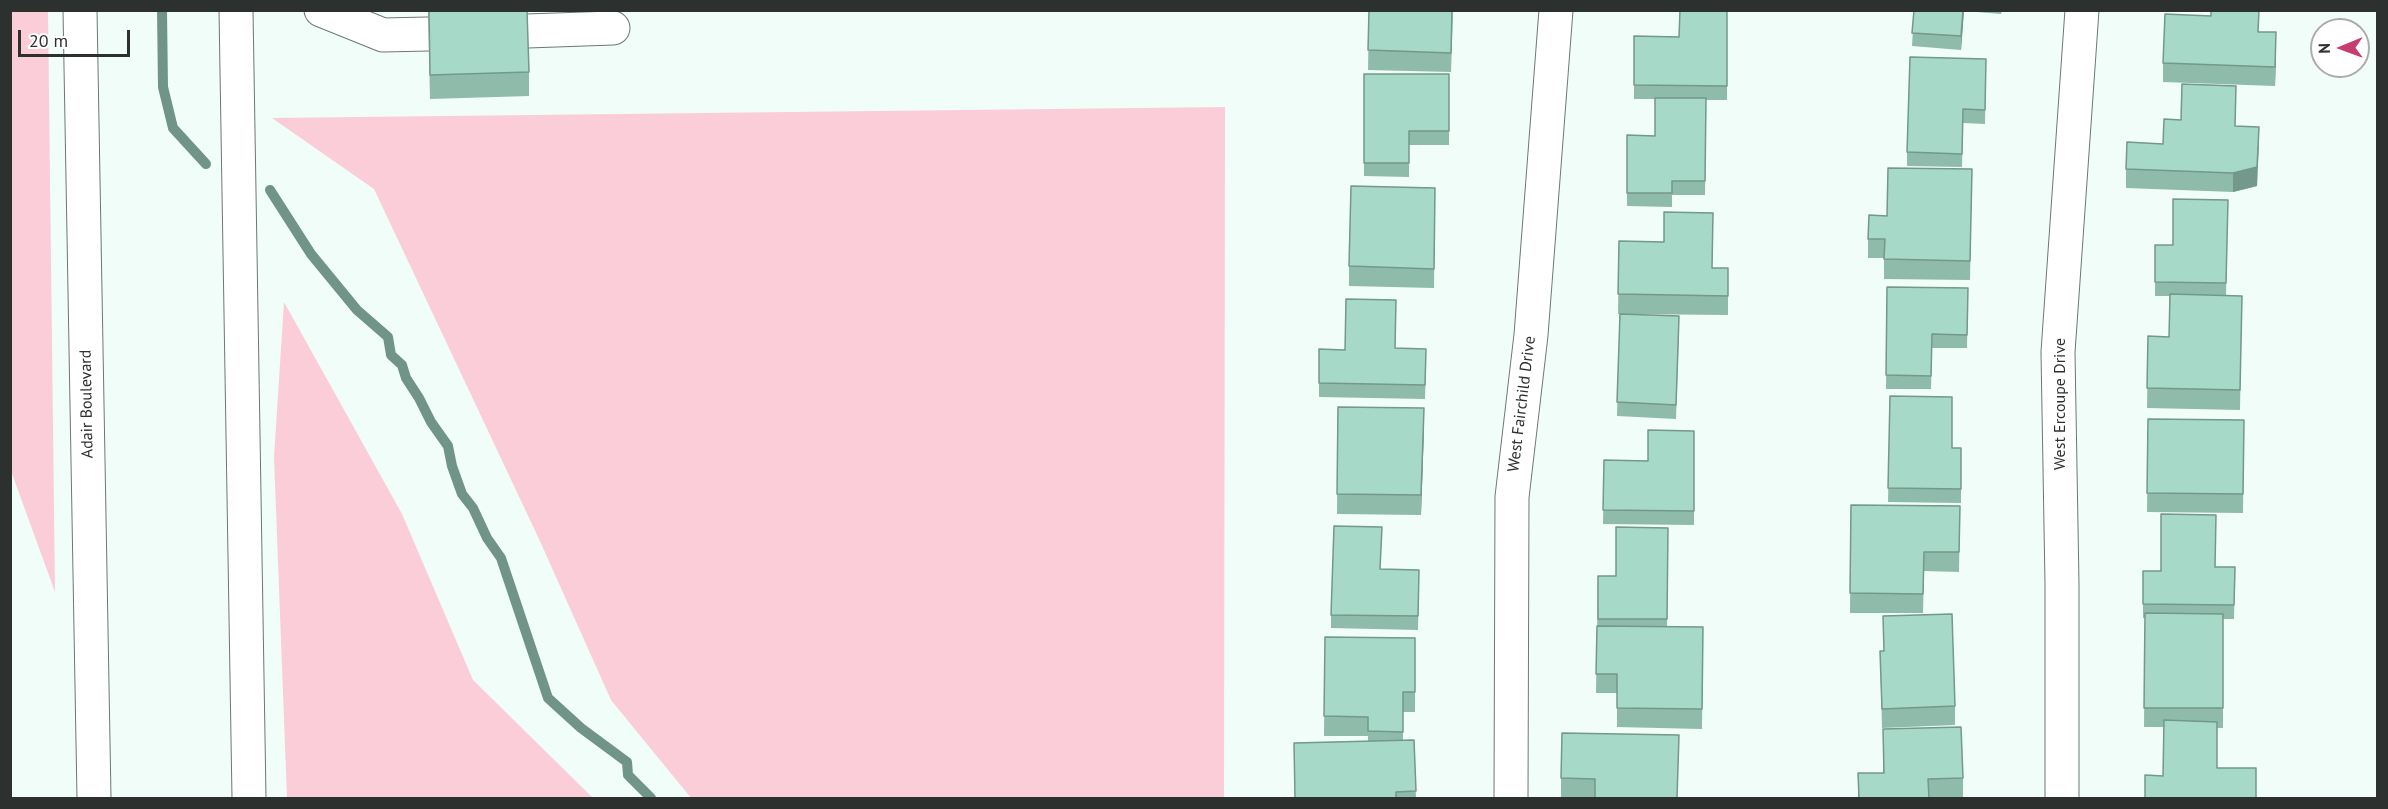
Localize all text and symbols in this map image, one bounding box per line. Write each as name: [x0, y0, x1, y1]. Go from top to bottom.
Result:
scale bar: [21, 18, 134, 56]
north arrow: [2310, 18, 2370, 78]
text: 20 m: [29, 29, 68, 52]
text: N: [2314, 43, 2334, 54]
street label: West Fairchild Drive: [1504, 335, 1540, 473]
street label: West Ercoupe Drive: [2050, 338, 2070, 470]
street label: Adair Boulevard: [76, 350, 98, 458]

